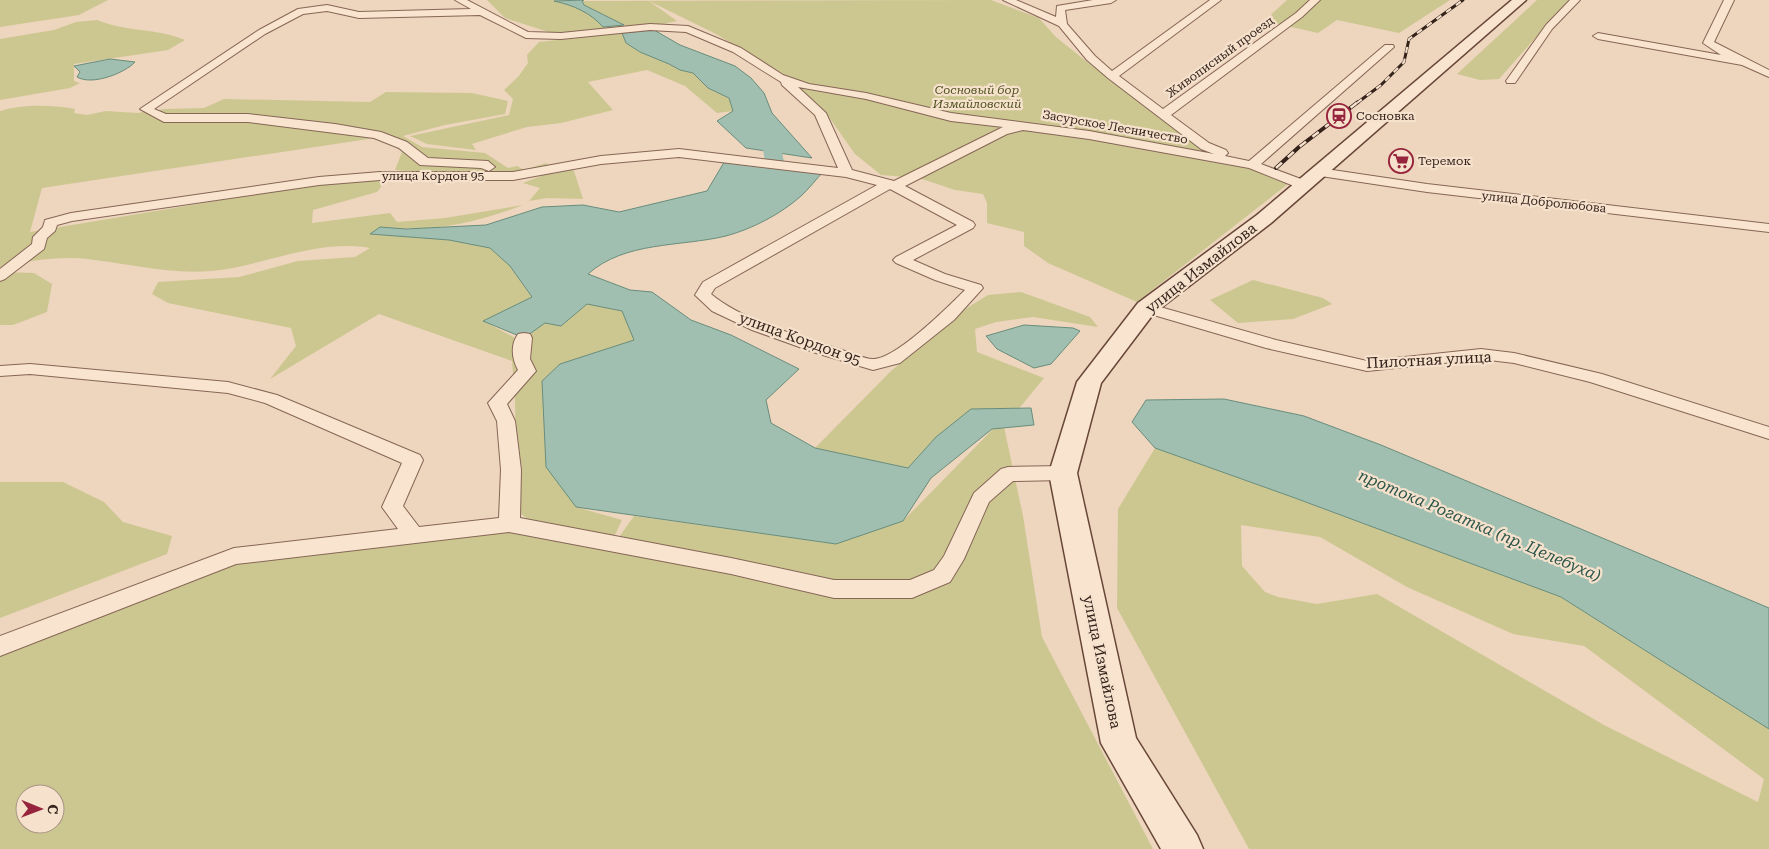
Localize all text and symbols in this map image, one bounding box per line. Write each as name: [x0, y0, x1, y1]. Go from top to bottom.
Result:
street label: Живописный проезд: [1164, 13, 1277, 101]
park label: Сосновый бор Измайловский: [932, 83, 1021, 111]
station icon: Сосновка: [1326, 103, 1352, 129]
street label: Засурское Лесничество: [1041, 107, 1189, 147]
place label: Сосновка: [1356, 109, 1415, 123]
supermarket icon: Теремок: [1388, 148, 1414, 174]
place label: Теремок: [1418, 154, 1471, 168]
street label: улица Кордон 95: [382, 169, 485, 183]
street label: улица Добролюбова: [1481, 188, 1607, 216]
street label: улица Измайлова: [1142, 219, 1260, 317]
street label: улица Кордон 95: [737, 309, 863, 369]
street label: Пилотная улица: [1366, 348, 1492, 372]
water label: протока Рогатка (пр. Целебуха): [1356, 466, 1604, 585]
street label: улица Измайлова: [1079, 594, 1125, 730]
north arrow: [15, 784, 65, 834]
text: С: [45, 804, 61, 814]

